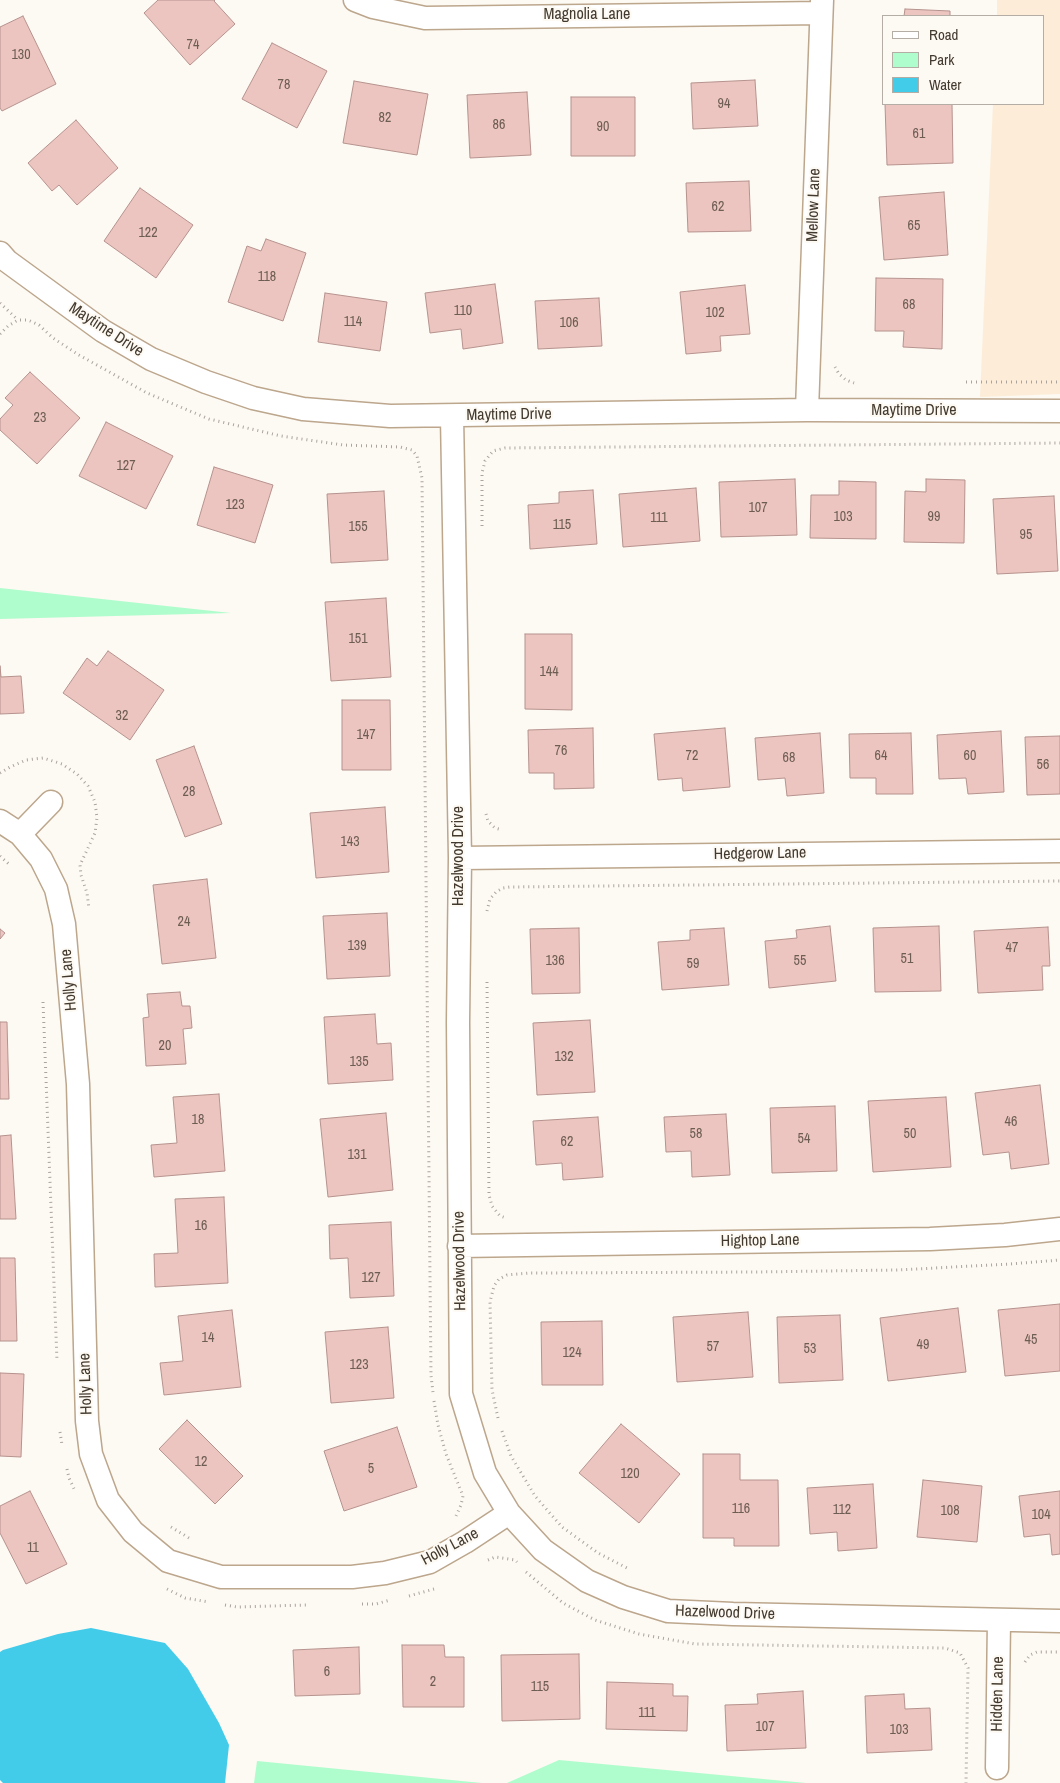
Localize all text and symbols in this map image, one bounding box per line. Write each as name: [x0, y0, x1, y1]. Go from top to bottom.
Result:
street label: Magnolia Lane: [544, 5, 630, 25]
legend: [882, 15, 1045, 105]
text: Road: [929, 24, 958, 45]
house number: 74: [187, 37, 199, 53]
house number: 130: [11, 47, 31, 63]
text: Park: [929, 49, 954, 70]
text: Water: [929, 74, 961, 95]
house number: 78: [278, 77, 290, 93]
house number: 94: [718, 96, 730, 112]
house number: 82: [379, 110, 391, 126]
house number: 86: [493, 117, 505, 133]
house number: 90: [597, 119, 609, 135]
house number: 61: [913, 126, 925, 142]
street label: Mellow Lane: [803, 168, 825, 242]
house number: 62: [712, 199, 724, 215]
house number: 65: [908, 218, 920, 234]
house number: 122: [138, 225, 158, 241]
house number: 118: [258, 269, 276, 285]
house number: 68: [903, 297, 915, 313]
street label: Maytime Drive: [65, 299, 147, 361]
house number: 110: [454, 303, 472, 319]
house number: 102: [705, 305, 725, 321]
house number: 114: [344, 314, 362, 330]
house number: 106: [559, 315, 579, 331]
street label: Maytime Drive: [871, 401, 957, 421]
street label: Maytime Drive: [466, 405, 552, 425]
house number: 23: [34, 410, 46, 426]
house number: 127: [116, 458, 136, 474]
house number: 123: [225, 497, 245, 513]
house number: 107: [748, 500, 768, 516]
house number: 103: [833, 509, 853, 525]
house number: 99: [928, 509, 940, 525]
house number: 111: [650, 510, 668, 526]
house number: 115: [553, 517, 571, 533]
house number: 155: [348, 519, 368, 535]
house number: 95: [1020, 527, 1032, 543]
house number: 151: [348, 631, 368, 647]
house number: 144: [539, 664, 559, 680]
house number: 32: [116, 708, 128, 724]
house number: 147: [356, 727, 376, 743]
house number: 76: [555, 743, 567, 759]
house number: 72: [686, 748, 698, 764]
house number: 64: [875, 748, 887, 764]
house number: 60: [964, 748, 976, 764]
house number: 68: [783, 750, 795, 766]
house number: 56: [1037, 757, 1049, 773]
house number: 28: [183, 784, 195, 800]
street label: Hazelwood Drive: [449, 806, 469, 906]
house number: 143: [340, 834, 360, 850]
street label: Hedgerow Lane: [714, 844, 806, 864]
house number: 24: [178, 914, 190, 930]
house number: 139: [347, 938, 367, 954]
house number: 47: [1006, 940, 1018, 956]
street label: Holly Lane: [57, 948, 81, 1012]
house number: 51: [901, 951, 913, 967]
house number: 136: [545, 953, 565, 969]
house number: 55: [794, 953, 806, 969]
house number: 59: [687, 956, 699, 972]
house number: 20: [159, 1038, 171, 1054]
house number: 132: [554, 1049, 574, 1065]
house number: 135: [349, 1054, 369, 1070]
house number: 18: [192, 1112, 204, 1128]
house number: 46: [1005, 1114, 1017, 1130]
house number: 58: [690, 1126, 702, 1142]
house number: 50: [904, 1126, 916, 1142]
house number: 54: [798, 1131, 810, 1147]
house number: 62: [561, 1134, 573, 1150]
house number: 131: [347, 1147, 367, 1163]
street label: Hazelwood Drive: [450, 1211, 470, 1311]
house number: 16: [195, 1218, 207, 1234]
street label: Hightop Lane: [720, 1231, 800, 1251]
house number: 127: [361, 1270, 381, 1286]
house number: 14: [202, 1330, 214, 1346]
house number: 45: [1025, 1332, 1037, 1348]
house number: 49: [917, 1337, 929, 1353]
house number: 57: [707, 1339, 719, 1355]
house number: 53: [804, 1341, 816, 1357]
house number: 124: [562, 1345, 582, 1361]
street label: Holly Lane: [75, 1353, 97, 1415]
house number: 123: [349, 1357, 369, 1373]
house number: 12: [195, 1454, 207, 1470]
house number: 5: [368, 1461, 374, 1477]
house number: 120: [620, 1466, 640, 1482]
house number: 116: [732, 1501, 750, 1517]
house number: 112: [833, 1502, 851, 1518]
house number: 108: [940, 1503, 960, 1519]
house number: 104: [1031, 1507, 1051, 1523]
street label: Holly Lane: [418, 1524, 482, 1570]
house number: 11: [27, 1540, 39, 1556]
street label: Hazelwood Drive: [675, 1602, 775, 1624]
street label: Hidden Lane: [988, 1656, 1008, 1732]
house number: 6: [324, 1664, 330, 1680]
house number: 2: [430, 1674, 436, 1690]
house number: 115: [531, 1679, 549, 1695]
house number: 111: [638, 1705, 656, 1721]
house number: 107: [755, 1719, 775, 1735]
house number: 103: [889, 1722, 909, 1738]

